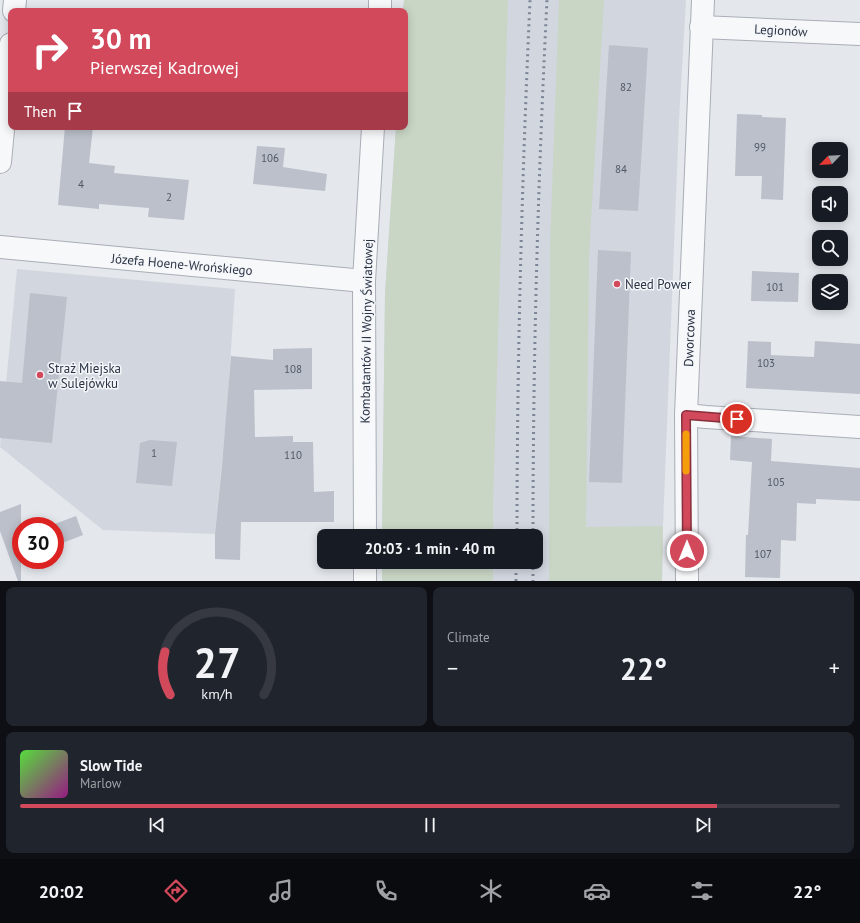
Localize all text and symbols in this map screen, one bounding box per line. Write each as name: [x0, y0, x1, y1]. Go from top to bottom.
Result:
text: 30 m: [90, 20, 151, 57]
street label: Legionów: [754, 21, 808, 40]
icon: right: [24, 24, 76, 76]
text: Pierwszej Kadrowej: [90, 56, 239, 79]
house number: 82: [620, 80, 632, 94]
icon: arrive: [64, 100, 86, 122]
text: Then: [24, 102, 56, 121]
house number: 99: [754, 140, 766, 154]
north arrow: [812, 142, 848, 178]
map controls: [812, 142, 848, 310]
house number: 106: [261, 151, 279, 165]
house number: 84: [615, 162, 627, 176]
house number: 4: [78, 177, 84, 191]
button: sound: [812, 186, 848, 222]
house number: 2: [166, 190, 172, 204]
button: search: [812, 230, 848, 266]
street label: Kombatantów II Wojny Światowej: [356, 239, 377, 423]
street label: Józefa Hoene-Wrońskiego: [110, 250, 253, 279]
button: layers: [812, 274, 848, 310]
place label: Need Power: [625, 276, 692, 293]
marker: Need Power: [612, 279, 622, 289]
house number: 101: [766, 280, 784, 294]
street label: Dworcowa: [680, 309, 699, 367]
house number: 103: [757, 356, 775, 370]
place label: Straż Miejska w Sulejówku: [48, 360, 121, 392]
house number: 108: [284, 362, 302, 376]
marker: Straż Miejska w Sulejówku: [35, 370, 45, 380]
pin: [720, 402, 754, 436]
icon: arrive: [726, 408, 748, 430]
house number: 1: [151, 446, 157, 460]
house number: 110: [284, 448, 302, 462]
house number: 105: [767, 475, 785, 489]
speed limit sign: 30: [12, 517, 64, 569]
position arrow: [666, 530, 708, 572]
text: 20:03 · 1 min · 40 m: [365, 539, 495, 558]
house number: 107: [754, 547, 772, 561]
text: Climate: [447, 629, 490, 646]
text: 27: [193, 635, 240, 688]
text: 22°: [620, 649, 667, 688]
text: −: [447, 654, 458, 682]
text: +: [829, 654, 840, 682]
text: km/h: [201, 683, 232, 702]
text: Slow Tide: [80, 756, 142, 775]
text: Marlow: [80, 775, 121, 792]
icon: previous: [146, 814, 168, 836]
icon: pause: [419, 814, 441, 836]
icon: next: [692, 814, 714, 836]
icon: directions: [162, 877, 190, 905]
icon: music: [267, 877, 295, 905]
icon: phone: [372, 877, 400, 905]
icon: climate: [477, 877, 505, 905]
icon: car: [583, 877, 611, 905]
icon: filters: [688, 877, 716, 905]
text: 20:02: [39, 880, 84, 903]
text: 22°: [793, 880, 821, 903]

